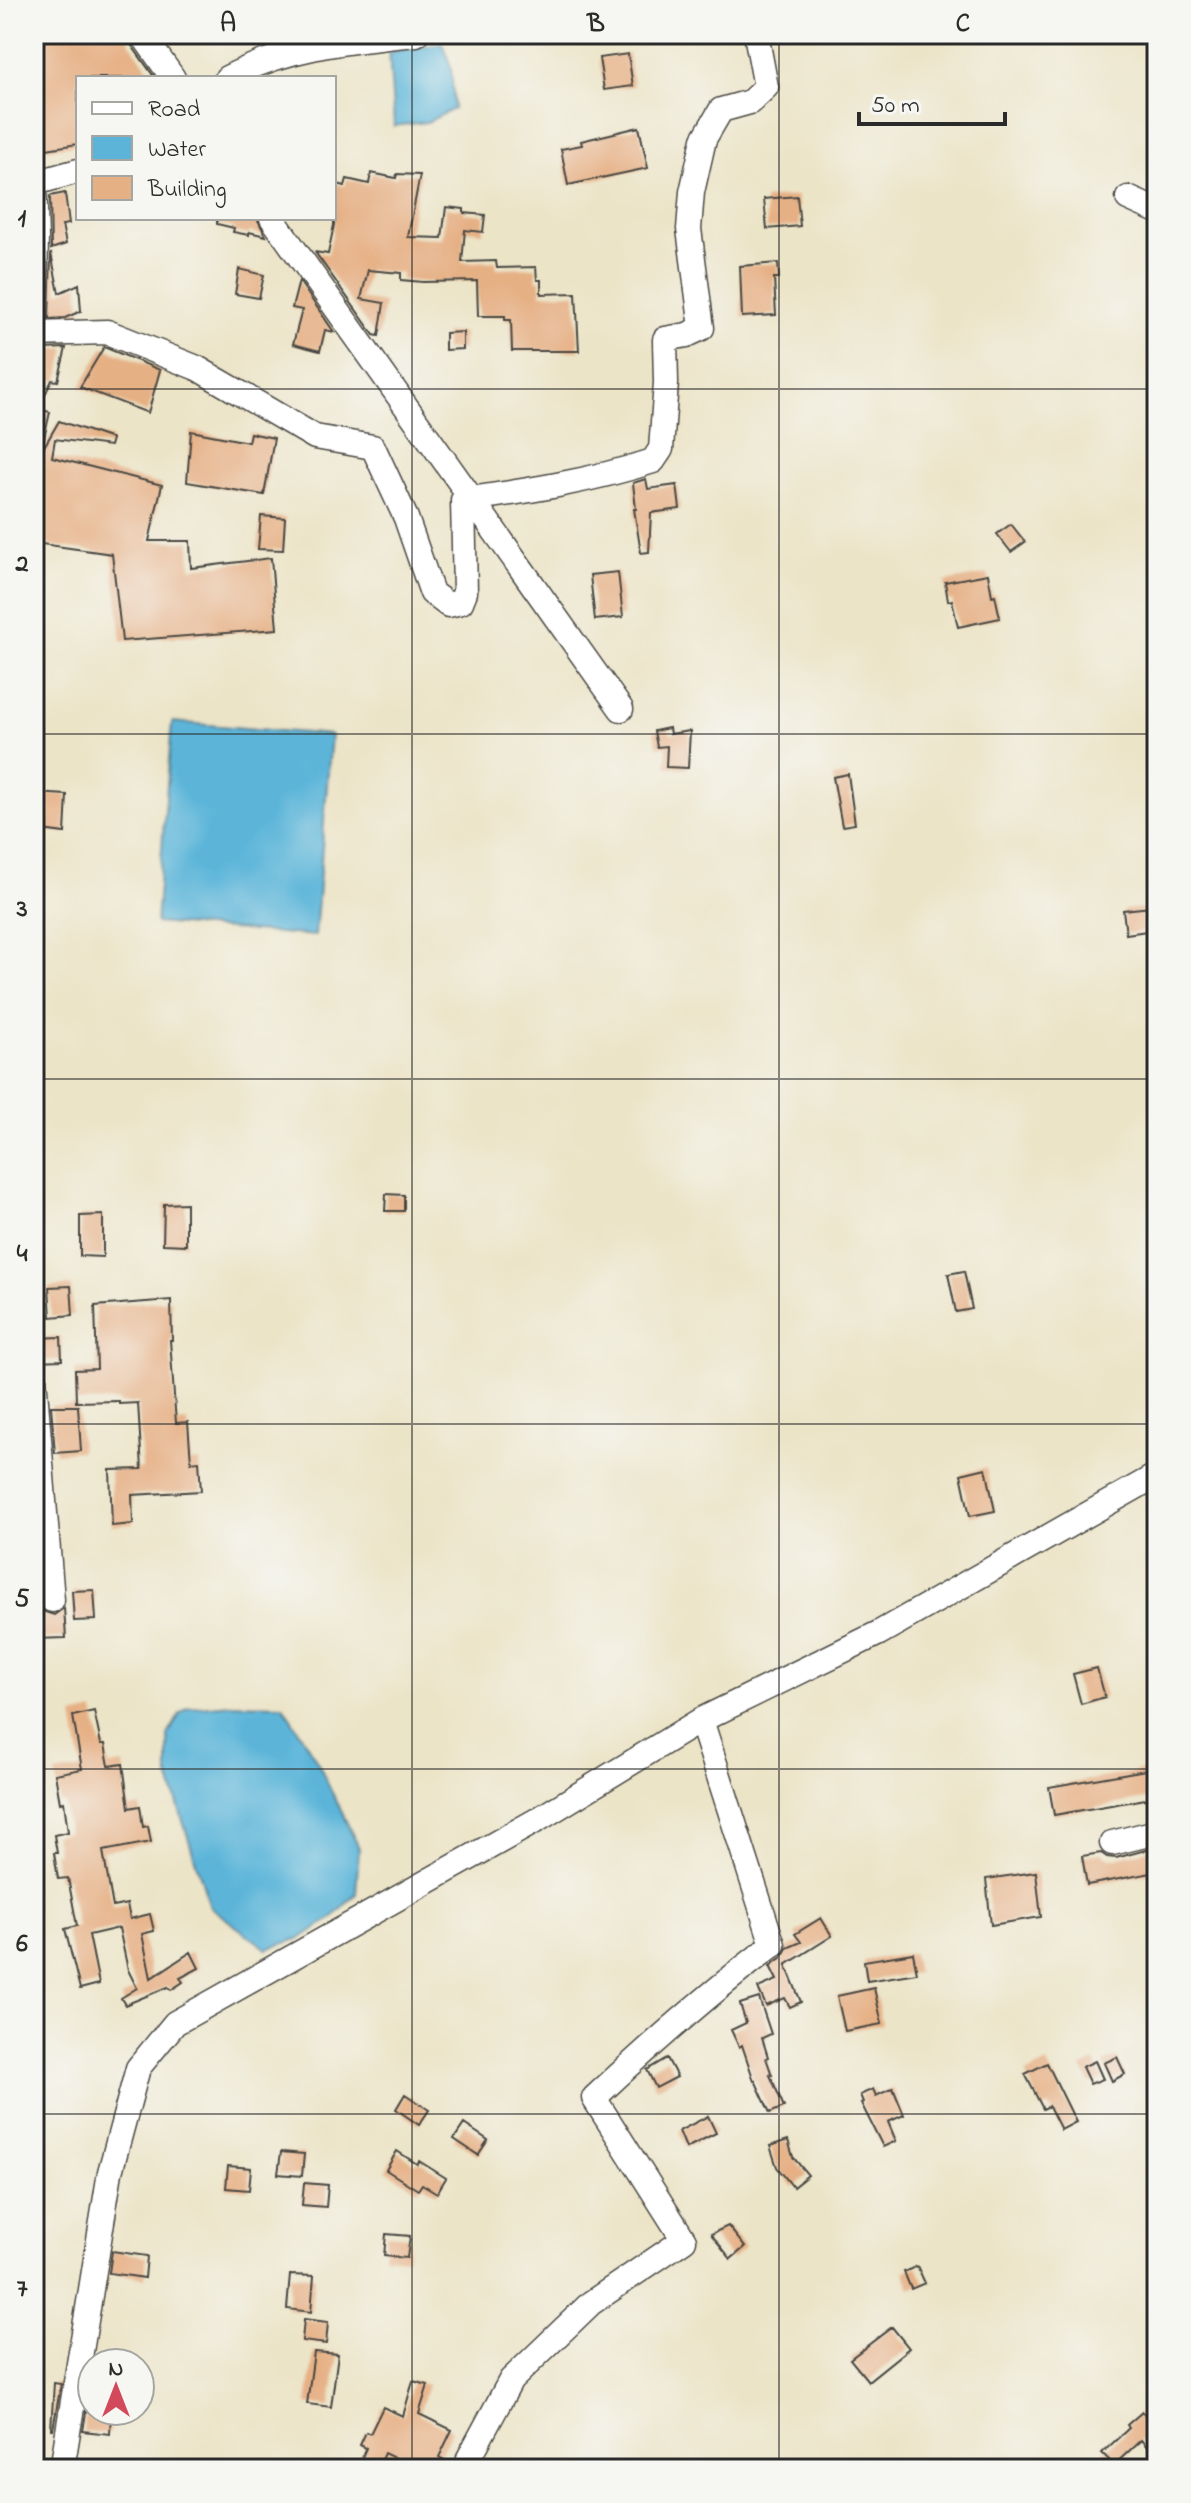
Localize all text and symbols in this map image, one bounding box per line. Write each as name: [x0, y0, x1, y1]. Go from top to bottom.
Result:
text: A: [220, 6, 236, 44]
text: B: [586, 6, 605, 44]
text: C: [956, 6, 970, 44]
legend: [76, 76, 336, 220]
scale bar: [859, 76, 1005, 126]
text: 50 m: [871, 89, 920, 124]
text: Road: [148, 93, 201, 128]
text: Water: [148, 133, 206, 168]
text: Building: [147, 173, 227, 208]
text: 1: [18, 201, 27, 239]
text: 2: [15, 546, 29, 584]
text: 3: [16, 891, 28, 929]
text: 4: [17, 1236, 28, 1274]
text: 5: [15, 1581, 30, 1619]
text: 6: [16, 1926, 28, 1964]
text: 7: [17, 2271, 28, 2309]
north arrow: [76, 2347, 156, 2427]
text: N: [109, 2354, 123, 2386]

